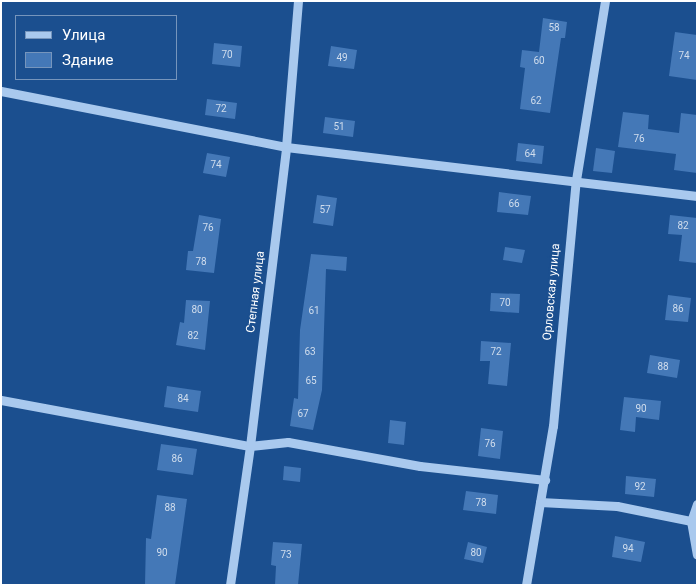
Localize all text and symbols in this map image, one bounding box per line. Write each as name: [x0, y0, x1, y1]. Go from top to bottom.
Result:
legend: [15, 15, 178, 80]
house number: 58: [548, 22, 560, 34]
text: Улица: [62, 26, 105, 44]
house number: 70: [221, 49, 233, 61]
house number: 74: [678, 50, 690, 62]
text: Здание: [62, 51, 113, 69]
house number: 49: [336, 52, 348, 64]
house number: 60: [533, 55, 545, 67]
house number: 62: [530, 95, 542, 107]
house number: 72: [215, 103, 227, 115]
house number: 51: [333, 121, 345, 133]
house number: 76: [633, 133, 645, 145]
house number: 64: [524, 148, 536, 160]
house number: 74: [210, 159, 222, 171]
house number: 66: [508, 198, 520, 210]
house number: 57: [319, 204, 331, 216]
house number: 82: [677, 220, 689, 232]
house number: 76: [202, 222, 214, 234]
street label: Орловская улица: [541, 243, 563, 341]
street label: Степная улица: [244, 250, 268, 334]
house number: 78: [195, 256, 207, 268]
house number: 70: [499, 297, 511, 309]
house number: 86: [672, 303, 684, 315]
house number: 80: [191, 304, 203, 316]
house number: 61: [308, 305, 320, 317]
house number: 82: [187, 330, 199, 342]
house number: 63: [304, 346, 316, 358]
house number: 72: [490, 346, 502, 358]
house number: 88: [657, 361, 669, 373]
house number: 65: [305, 375, 317, 387]
house number: 84: [177, 393, 189, 405]
house number: 90: [635, 403, 647, 415]
house number: 67: [297, 408, 309, 420]
house number: 76: [484, 438, 496, 450]
house number: 86: [171, 453, 183, 465]
house number: 92: [634, 481, 646, 493]
house number: 78: [475, 497, 487, 509]
house number: 88: [164, 502, 176, 514]
house number: 94: [622, 543, 634, 555]
house number: 90: [156, 547, 168, 559]
house number: 80: [470, 547, 482, 559]
house number: 73: [280, 549, 292, 561]

